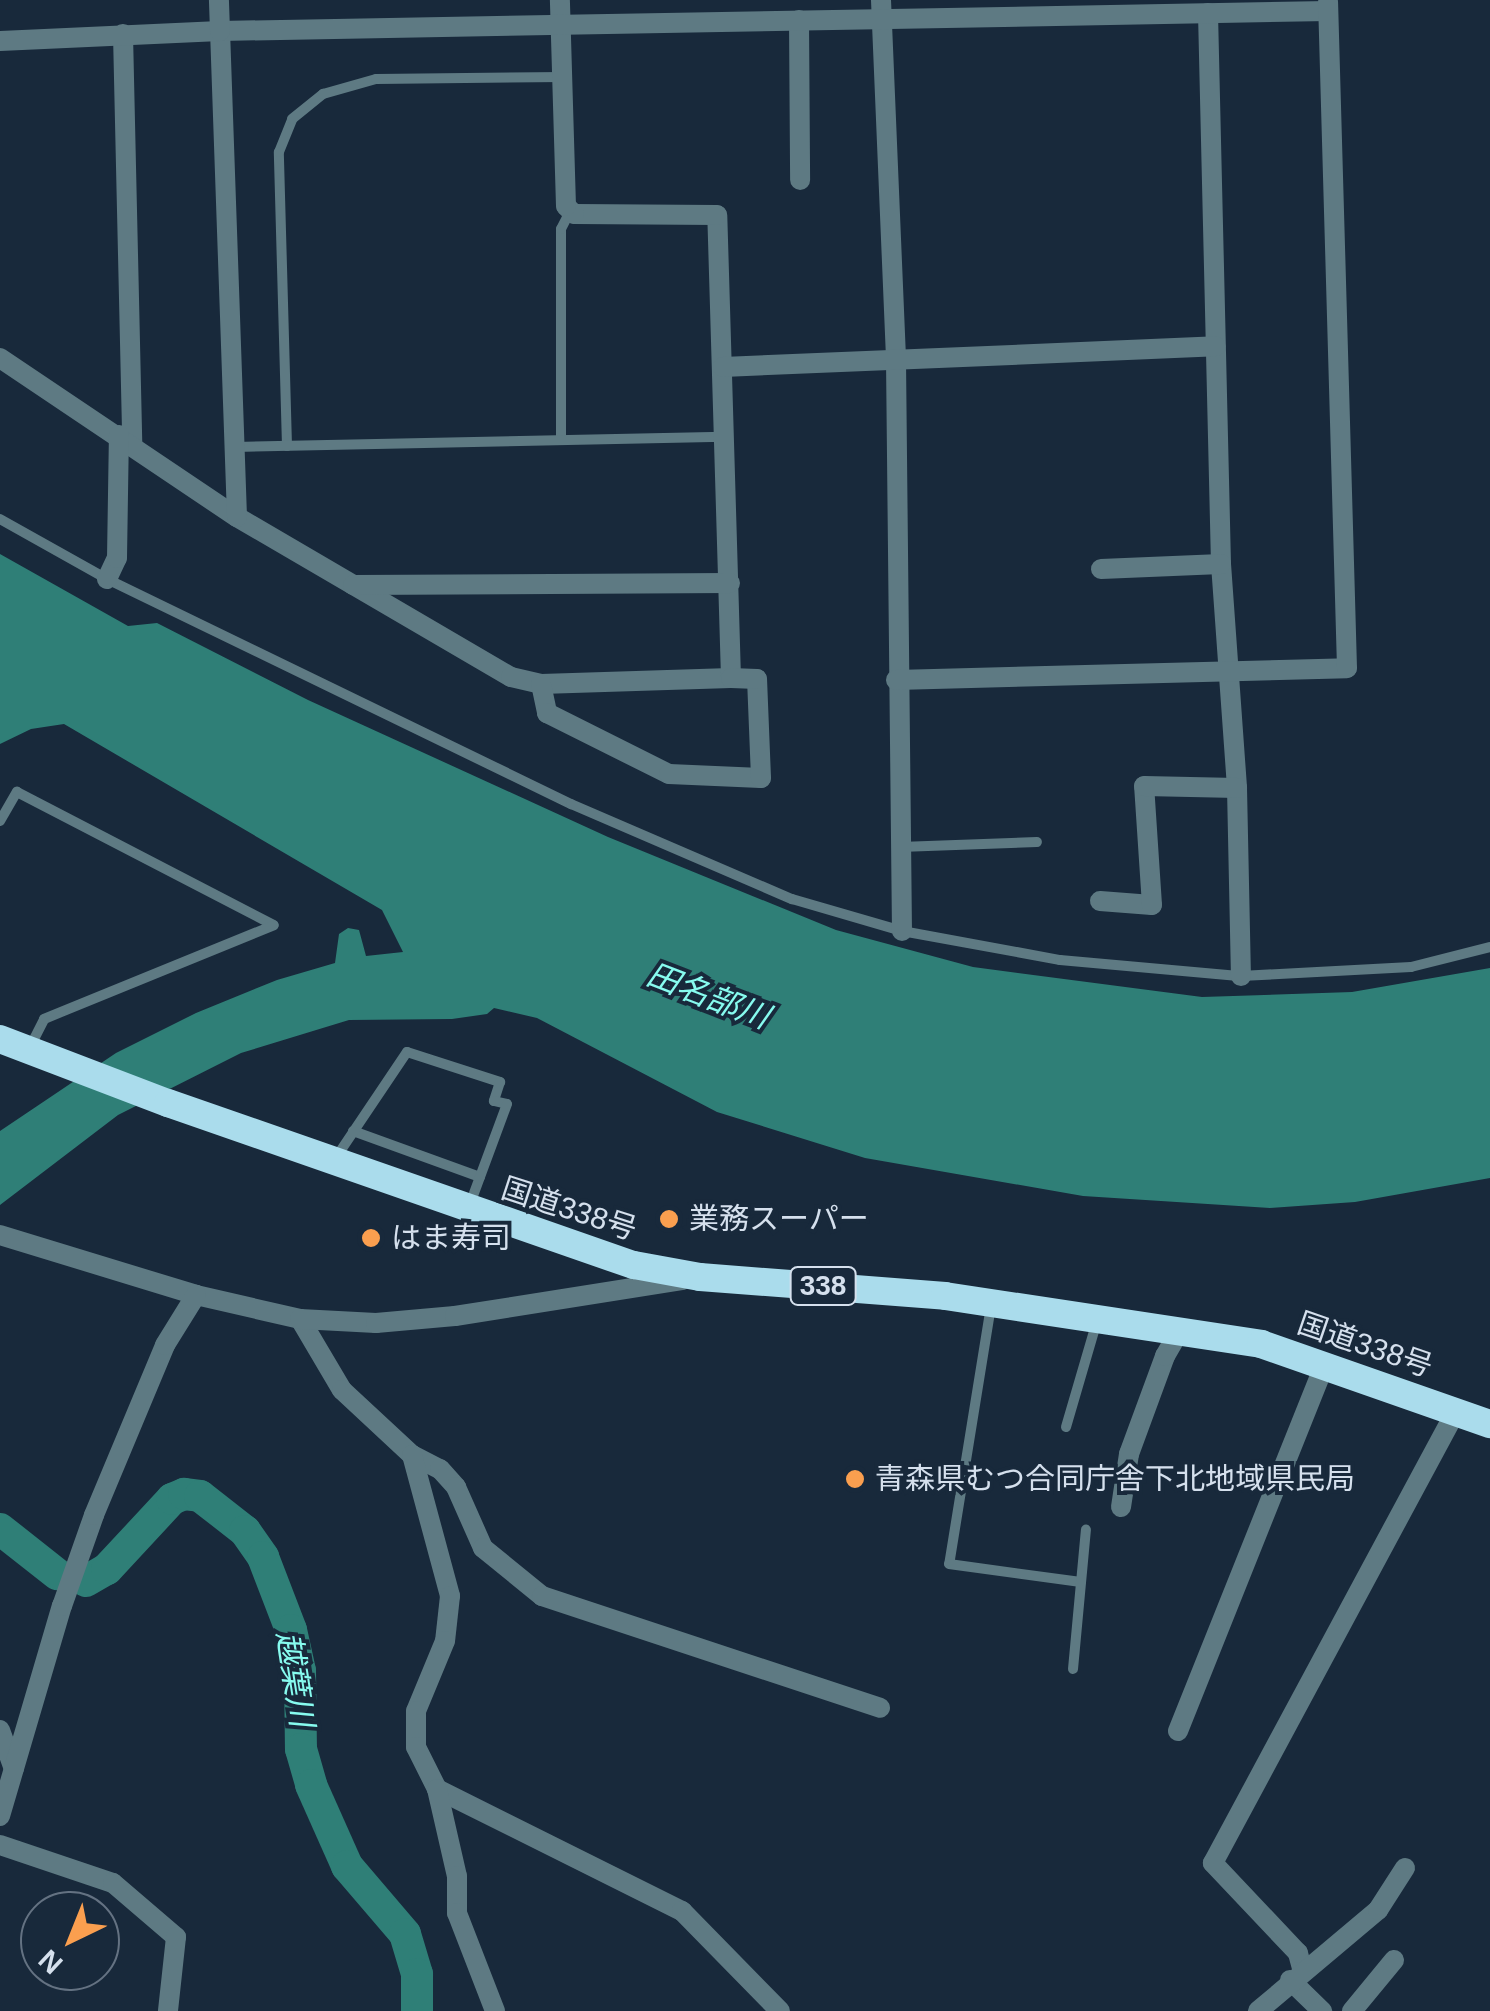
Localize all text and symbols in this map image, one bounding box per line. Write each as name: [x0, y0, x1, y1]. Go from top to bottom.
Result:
water label: 田名部川: [641, 955, 775, 1037]
street label: 国道338号: [497, 1170, 641, 1248]
place label: 業務スーパー: [689, 1201, 869, 1237]
marker: 業務スーパー: [658, 1208, 680, 1230]
place label: はま寿司: [391, 1220, 511, 1256]
marker: はま寿司: [360, 1227, 382, 1249]
road number: 338: [788, 1263, 858, 1309]
street label: 国道338号: [1293, 1305, 1437, 1385]
place label: 青森県むつ合同庁舎下北地域県民局: [875, 1461, 1355, 1497]
marker: 青森県むつ合同庁舎下北地域県民局: [844, 1468, 866, 1490]
water label: 越葉川: [269, 1629, 321, 1729]
north arrow: [20, 1891, 120, 1991]
text: N: [33, 1944, 69, 1980]

